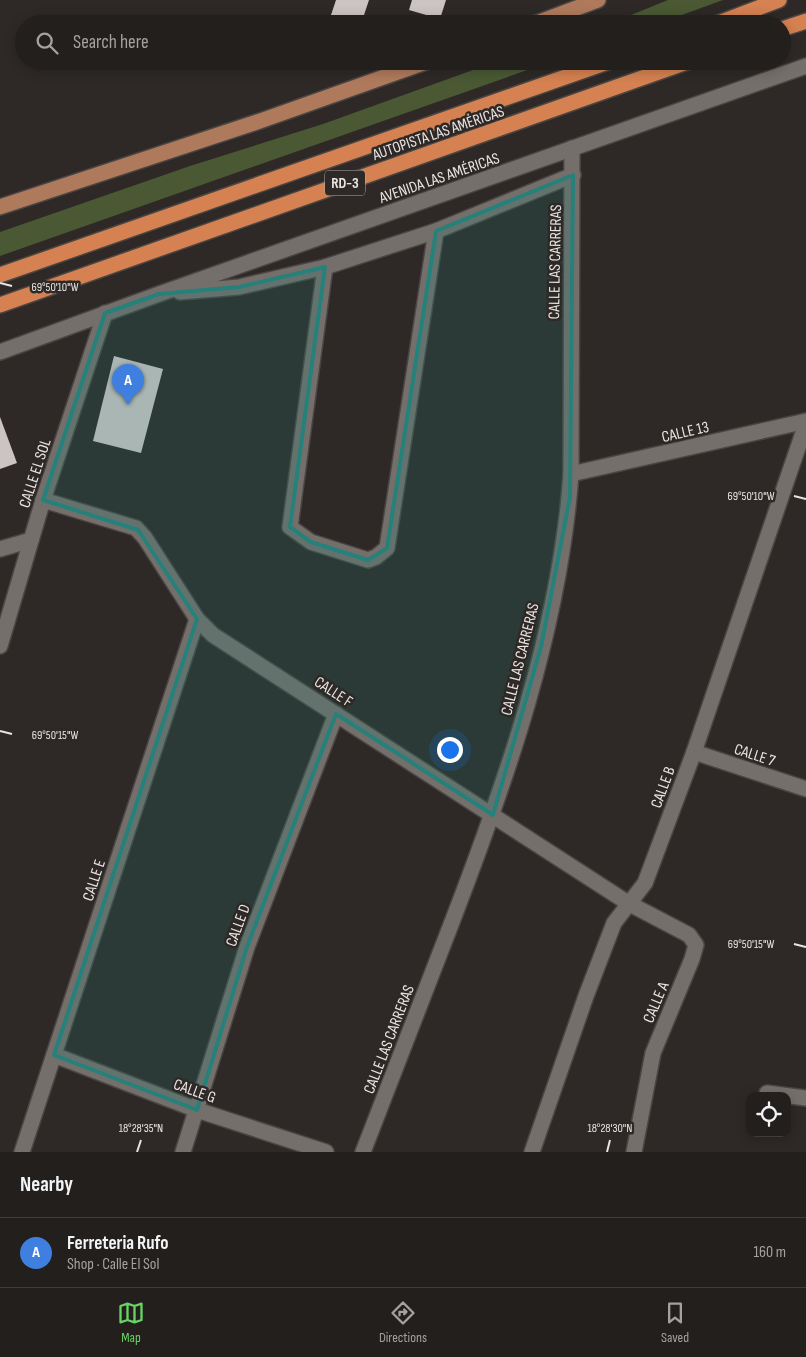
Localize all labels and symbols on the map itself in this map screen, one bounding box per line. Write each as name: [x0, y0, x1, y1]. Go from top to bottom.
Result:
street label: AUTOPISTA LAS AMÉRICAS: [369, 102, 507, 165]
street label: AVENIDA LAS AMÉRICAS: [376, 149, 502, 208]
road number: RD-3: [325, 170, 365, 196]
street label: CALLE LAS CARRERAS: [545, 204, 566, 320]
text: 69°50'10"W: [32, 280, 79, 295]
pin: A: [112, 364, 144, 405]
street label: CALLE 13: [660, 418, 711, 447]
street label: CALLE EL SOL: [15, 437, 55, 510]
text: 69°50'10"W: [728, 489, 775, 504]
street label: CALLE LAS CARRERAS: [497, 601, 544, 717]
street label: CALLE F: [310, 673, 356, 712]
text: 69°50'15"W: [32, 728, 78, 743]
your location: [437, 737, 463, 763]
street label: CALLE 7: [732, 740, 778, 771]
street label: CALLE B: [647, 764, 680, 811]
street label: CALLE E: [79, 857, 110, 903]
street label: CALLE D: [222, 902, 255, 949]
text: 69°50'15"W: [728, 937, 774, 952]
street label: CALLE A: [639, 979, 673, 1026]
street label: CALLE LAS CARRERAS: [360, 982, 419, 1097]
street label: CALLE G: [171, 1075, 218, 1108]
text: 18°28'35"N: [119, 1121, 163, 1136]
text: 18°28'30"N: [588, 1121, 632, 1136]

